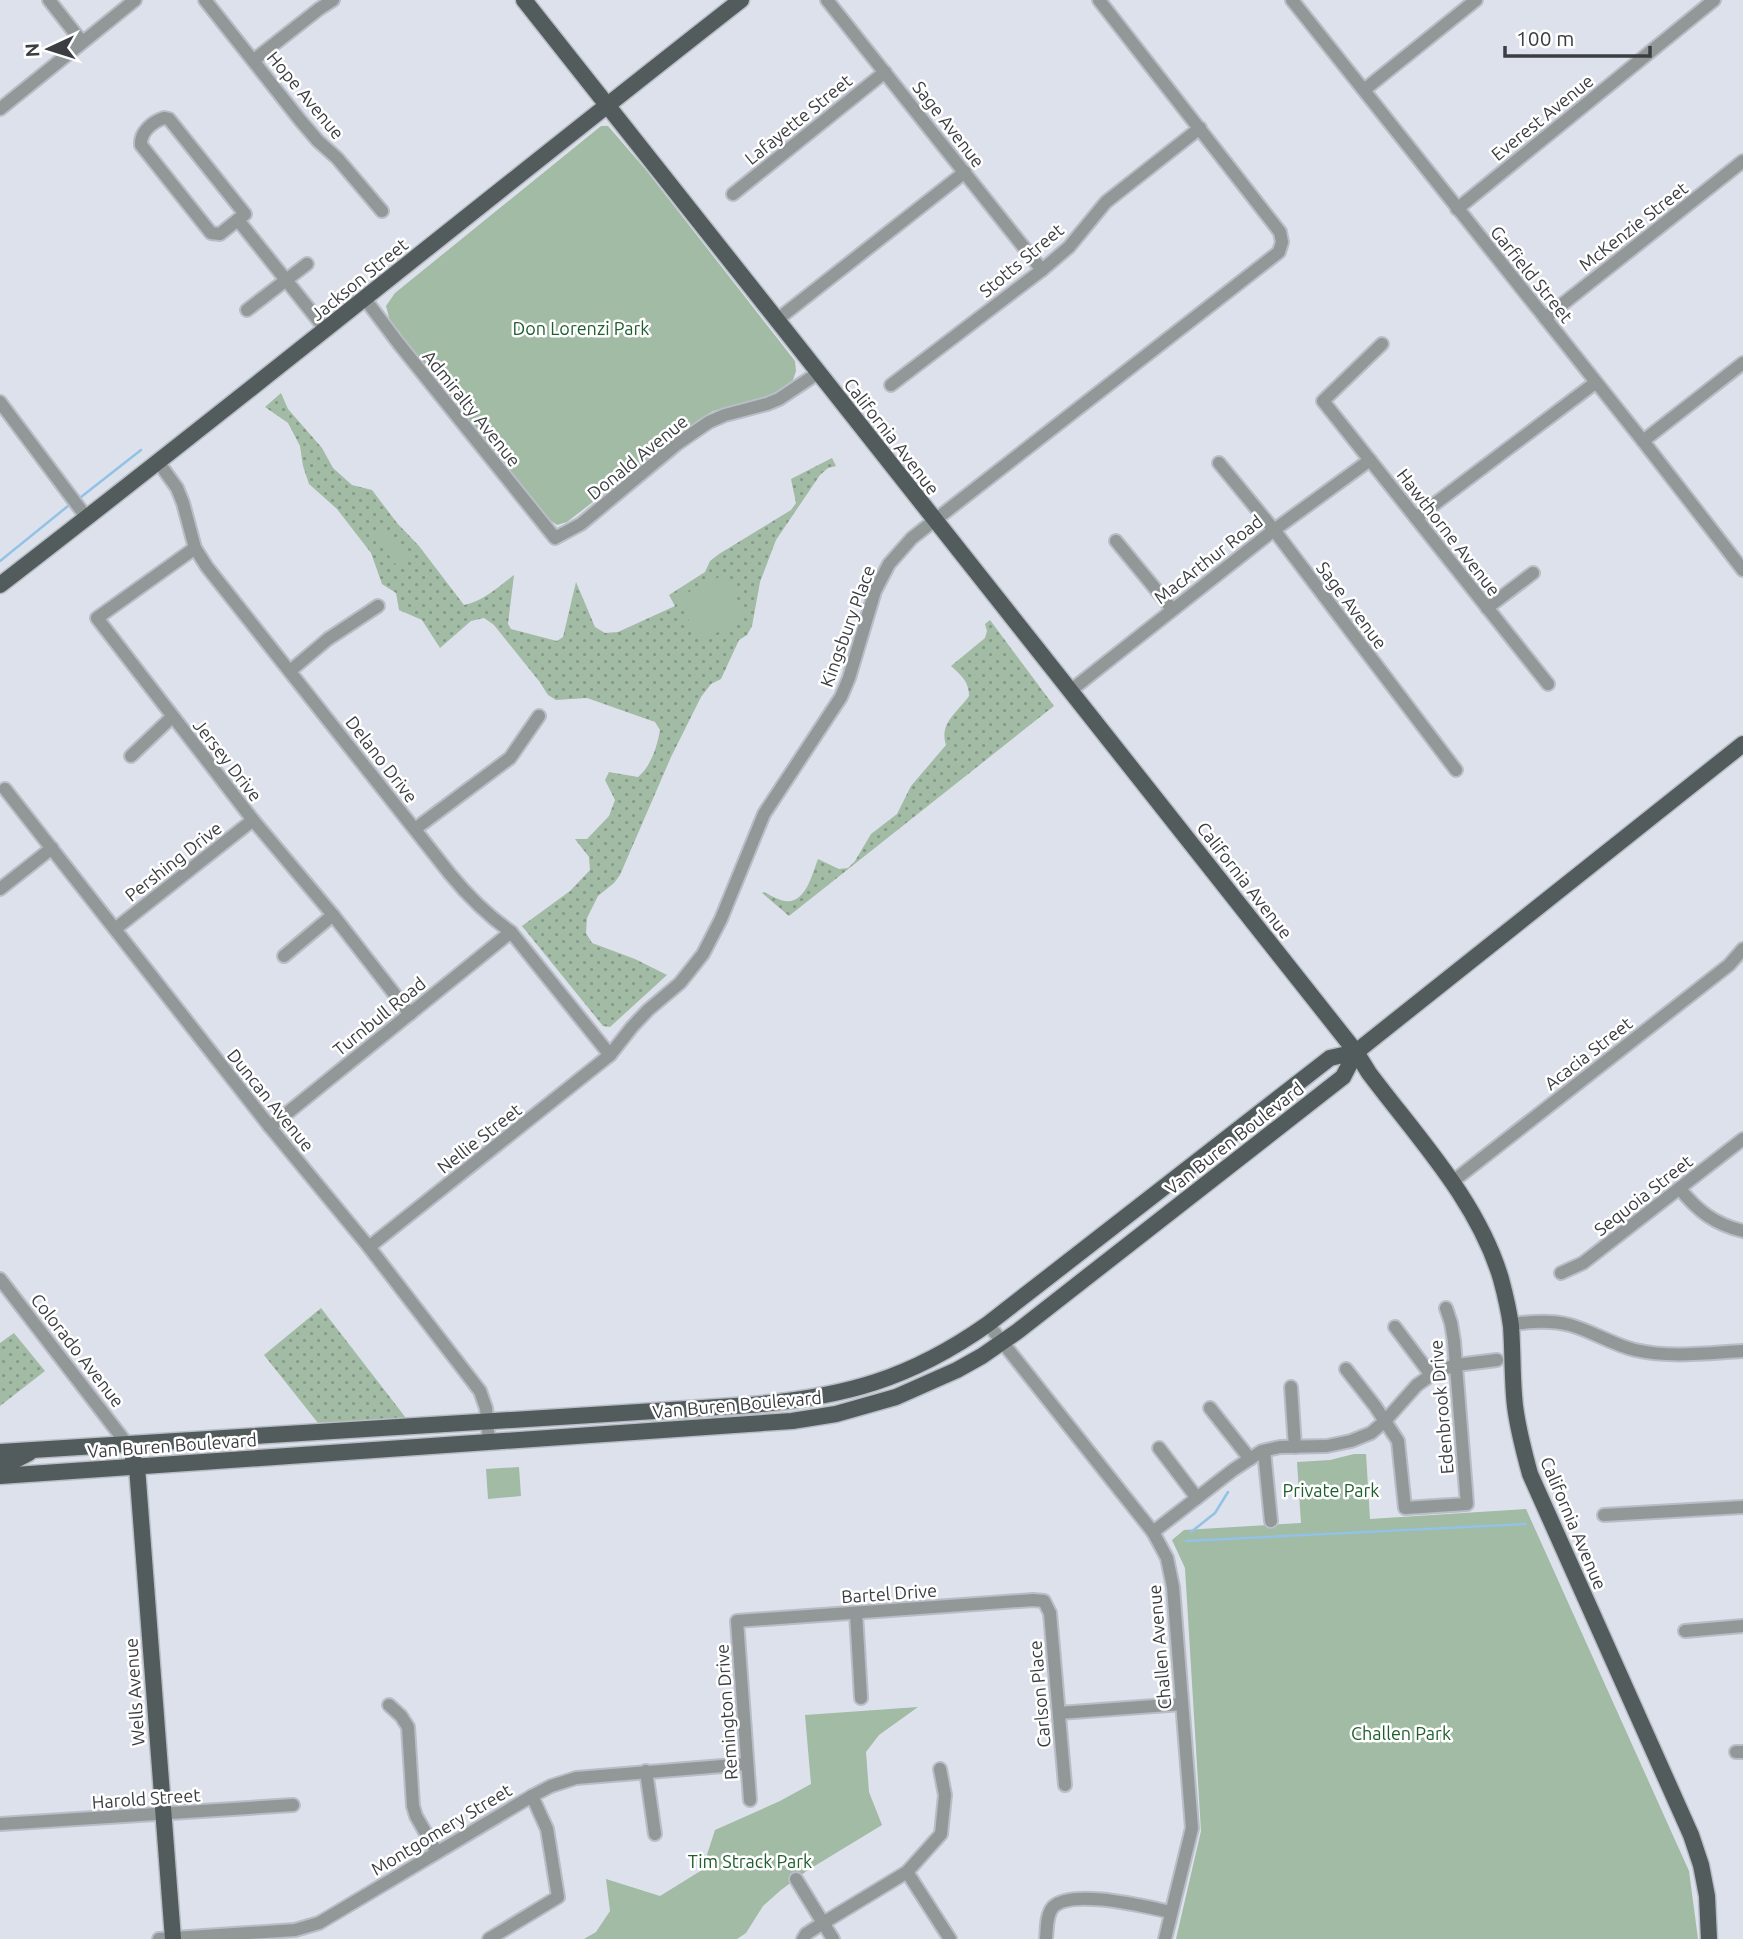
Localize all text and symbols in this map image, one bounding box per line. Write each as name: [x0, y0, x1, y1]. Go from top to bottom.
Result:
north arrow: [14, 14, 84, 84]
scale bar: [1505, 14, 1650, 58]
text: 100 m: [1516, 26, 1574, 50]
text: N: [21, 42, 44, 58]
street label: Hope Avenue: [264, 47, 348, 143]
street label: Lafayette Street: [741, 70, 855, 168]
street label: Everest Avenue: [1487, 70, 1597, 164]
street label: Sage Avenue: [909, 77, 989, 171]
street label: McKenzie Street: [1575, 178, 1691, 274]
street label: Stotts Street: [975, 219, 1067, 301]
street label: Garfield Street: [1487, 222, 1577, 326]
street label: Jackson Street: [307, 234, 411, 324]
park label: Don Lorenzi Park: [513, 318, 649, 338]
street label: Admiralty Avenue: [419, 346, 525, 470]
street label: California Avenue: [840, 374, 944, 498]
street label: Donald Avenue: [583, 411, 691, 503]
street label: Hawthorne Avenue: [1393, 465, 1505, 599]
street label: MacArthur Road: [1150, 511, 1266, 607]
street label: Sage Avenue: [1313, 558, 1391, 652]
street label: Kingsbury Place: [816, 562, 878, 690]
street label: Delano Drive: [342, 712, 422, 806]
street label: Jersey Drive: [190, 715, 266, 805]
street label: Pershing Drive: [121, 817, 225, 905]
street label: California Avenue: [1193, 818, 1297, 942]
street label: Turnbull Road: [329, 973, 429, 1059]
street label: Acacia Street: [1540, 1013, 1636, 1093]
street label: Duncan Avenue: [224, 1045, 318, 1155]
street label: Van Buren Boulevard: [1161, 1078, 1307, 1198]
street label: Nellie Street: [433, 1099, 525, 1177]
street label: Sequoia Street: [1590, 1151, 1696, 1239]
street label: Colorado Avenue: [27, 1289, 129, 1411]
street label: Edenbrook Drive: [1425, 1339, 1457, 1475]
street label: Van Buren Boulevard: [652, 1387, 822, 1421]
street label: Van Buren Boulevard: [87, 1429, 257, 1461]
street label: California Avenue: [1537, 1454, 1611, 1592]
park label: Private Park: [1283, 1480, 1379, 1500]
street label: Bartel Drive: [840, 1580, 938, 1606]
street label: Challen Avenue: [1144, 1584, 1174, 1710]
street label: Wells Avenue: [120, 1637, 148, 1747]
street label: Carlson Place: [1024, 1640, 1054, 1748]
street label: Remington Drive: [711, 1643, 741, 1781]
park label: Challen Park: [1351, 1723, 1451, 1743]
street label: Montgomery Street: [367, 1779, 515, 1879]
street label: Harold Street: [91, 1784, 201, 1812]
park label: Tim Strack Park: [688, 1851, 812, 1871]

